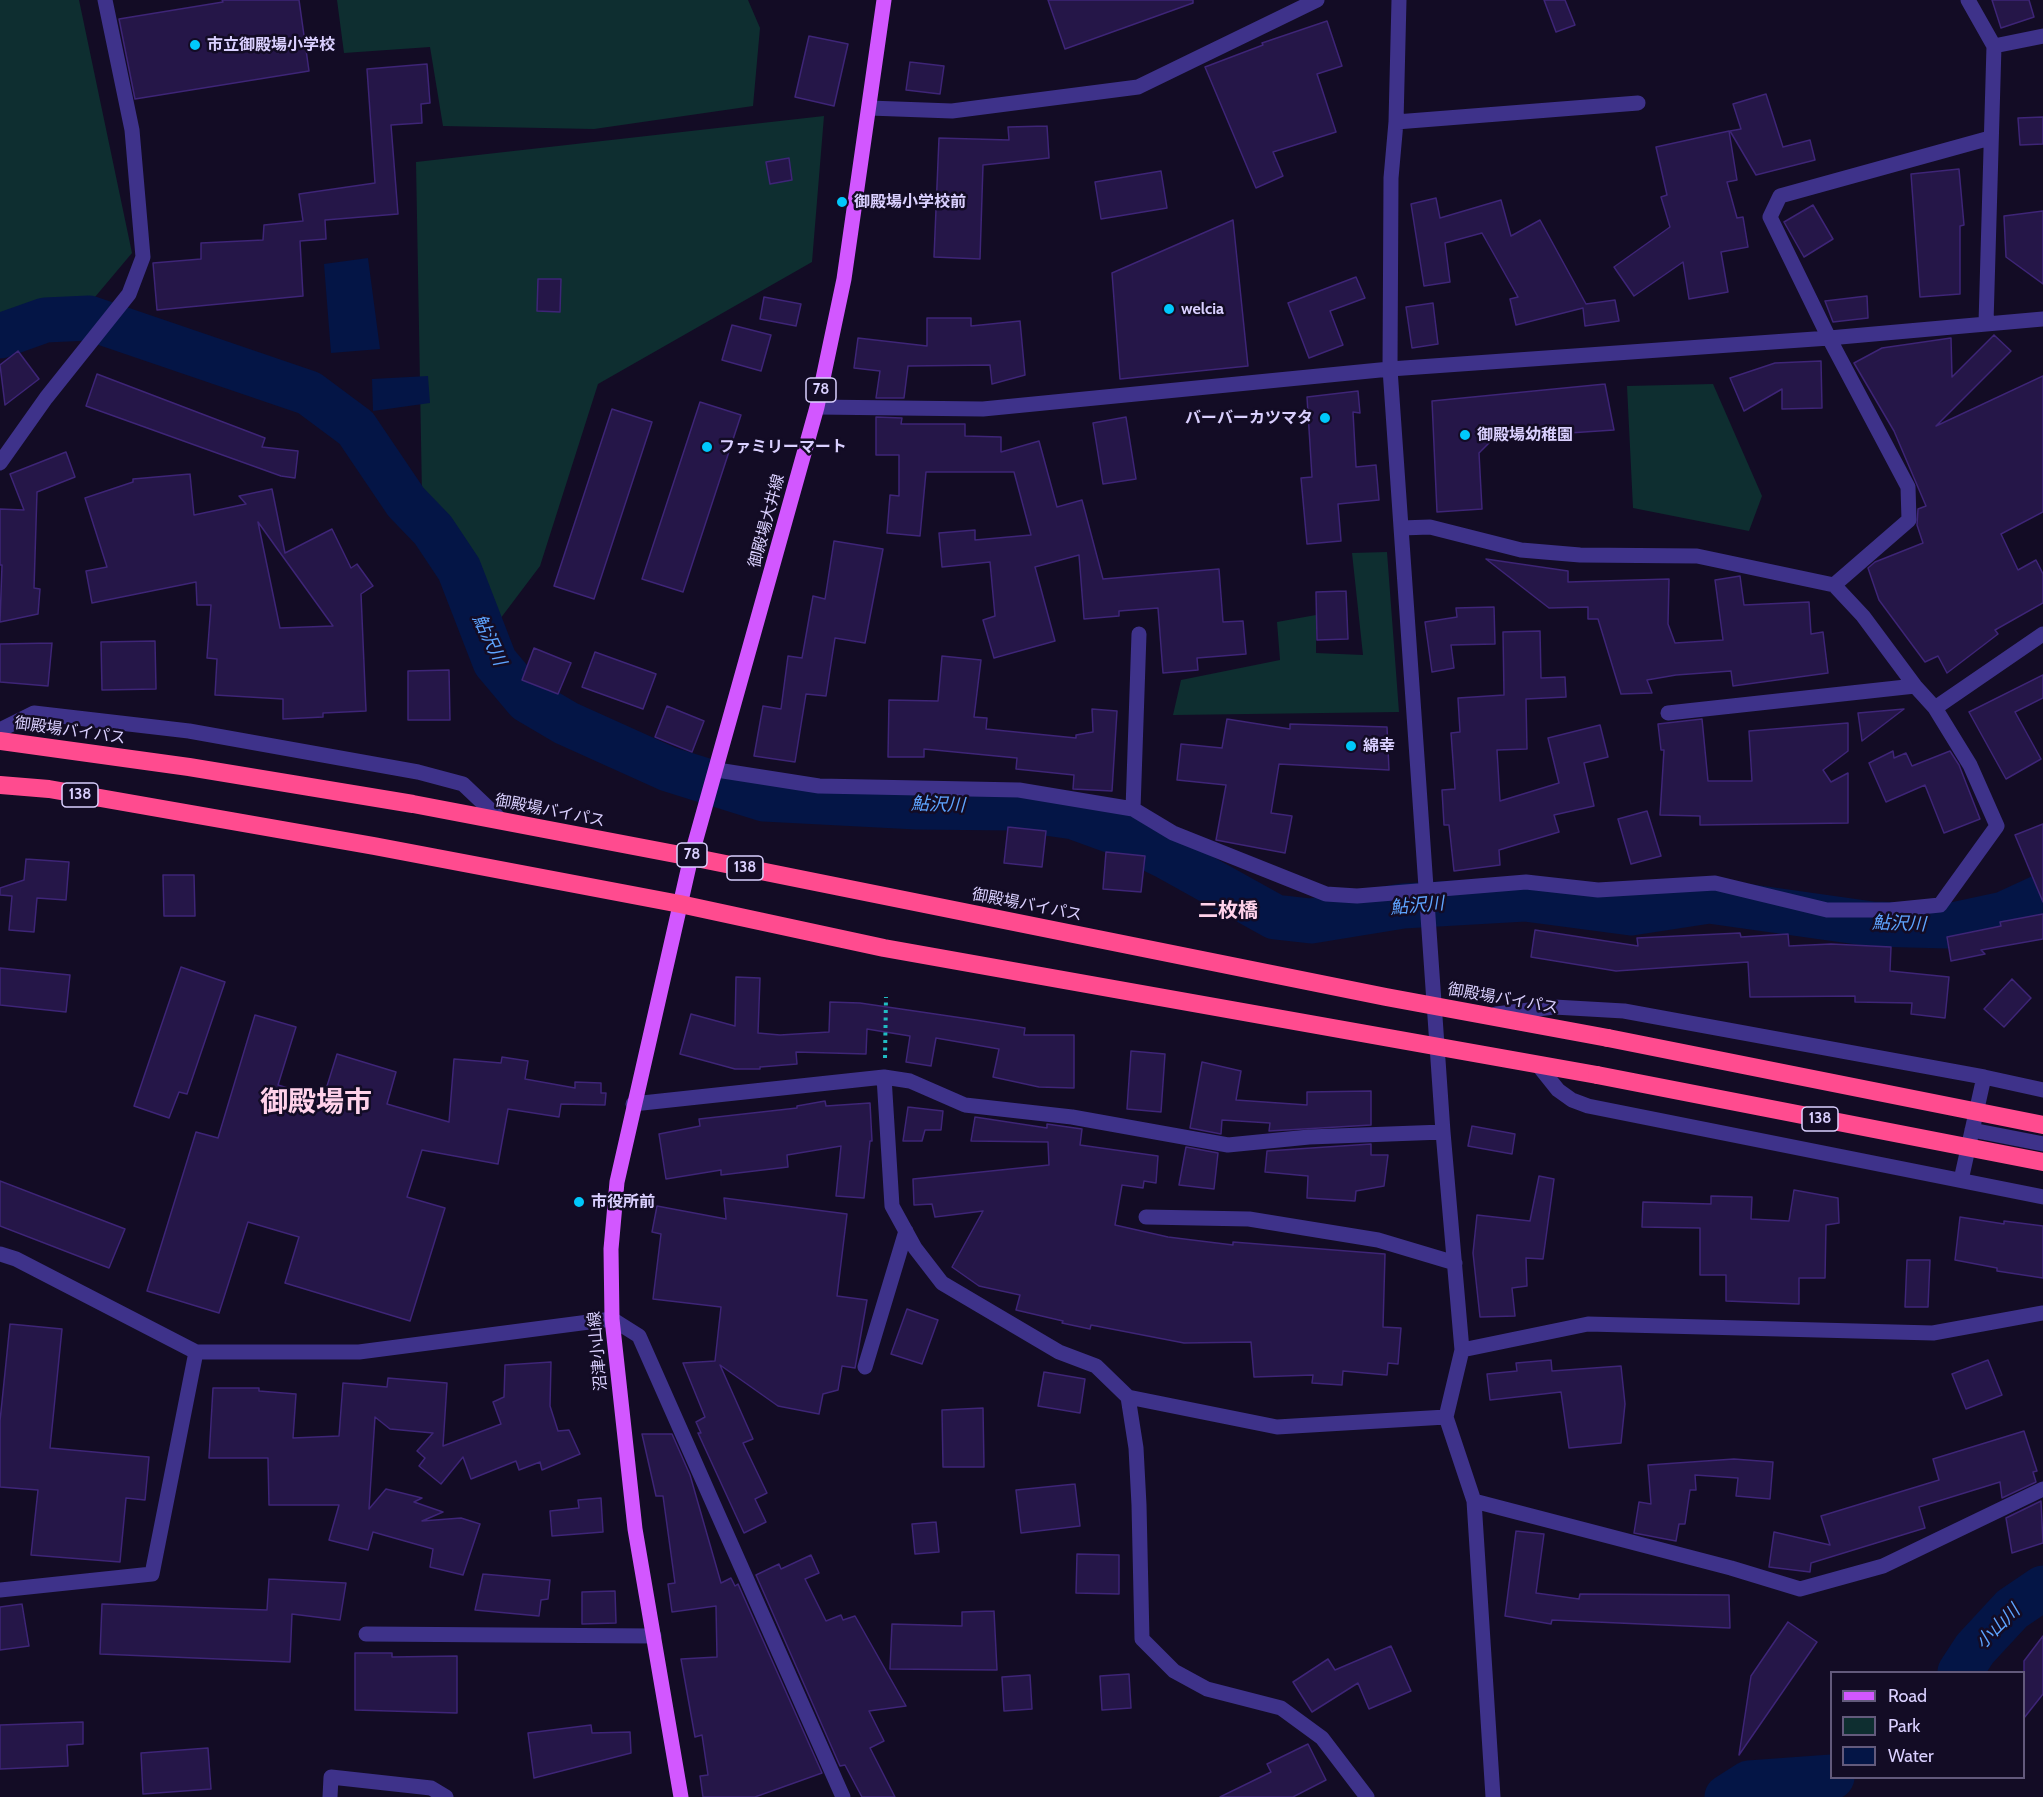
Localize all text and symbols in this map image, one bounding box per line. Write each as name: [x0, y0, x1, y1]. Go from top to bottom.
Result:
place label: 市立御殿場小学校: [207, 35, 335, 55]
marker: 市立御殿場小学校: [188, 38, 202, 52]
place label: 御殿場小学校前: [854, 192, 966, 212]
marker: 御殿場小学校前: [835, 195, 849, 209]
place label: welcia: [1181, 299, 1224, 319]
marker: welcia: [1162, 302, 1176, 316]
road number: 78: [806, 378, 836, 402]
place label: バーバーカツマタ: [1185, 408, 1313, 428]
marker: バーバーカツマタ: [1318, 411, 1332, 425]
place label: 御殿場幼稚園: [1477, 425, 1573, 445]
marker: 御殿場幼稚園: [1458, 428, 1472, 442]
place label: ファミリーマート: [719, 437, 847, 457]
marker: ファミリーマート: [700, 440, 714, 454]
street label: 御殿場大井線: [745, 472, 789, 570]
water label: 鮎沢川: [468, 611, 510, 669]
street label: 御殿場バイパス: [13, 714, 127, 748]
place label: 綿幸: [1363, 736, 1395, 756]
marker: 綿幸: [1344, 739, 1358, 753]
road number: 138: [62, 783, 98, 807]
street label: 御殿場バイパス: [493, 791, 607, 831]
water label: 鮎沢川: [911, 793, 965, 817]
road number: 78: [677, 843, 707, 867]
road number: 138: [727, 856, 763, 880]
street label: 御殿場バイパス: [970, 885, 1084, 925]
water label: 鮎沢川: [1389, 893, 1445, 919]
district label: 二枚橋: [1198, 899, 1258, 923]
water label: 鮎沢川: [1872, 912, 1926, 936]
street label: 御殿場バイパス: [1446, 980, 1560, 1018]
district label: 御殿場市: [260, 1086, 372, 1120]
road number: 138: [1802, 1107, 1838, 1131]
place label: 市役所前: [591, 1192, 655, 1212]
marker: 市役所前: [572, 1195, 586, 1209]
street label: 沼津小山線: [585, 1310, 611, 1392]
water label: 小山川: [1971, 1600, 2025, 1654]
legend: [1830, 1671, 2025, 1779]
text: Road: [1888, 1685, 1927, 1707]
text: Park: [1888, 1715, 1920, 1737]
text: Water: [1888, 1745, 1934, 1767]

